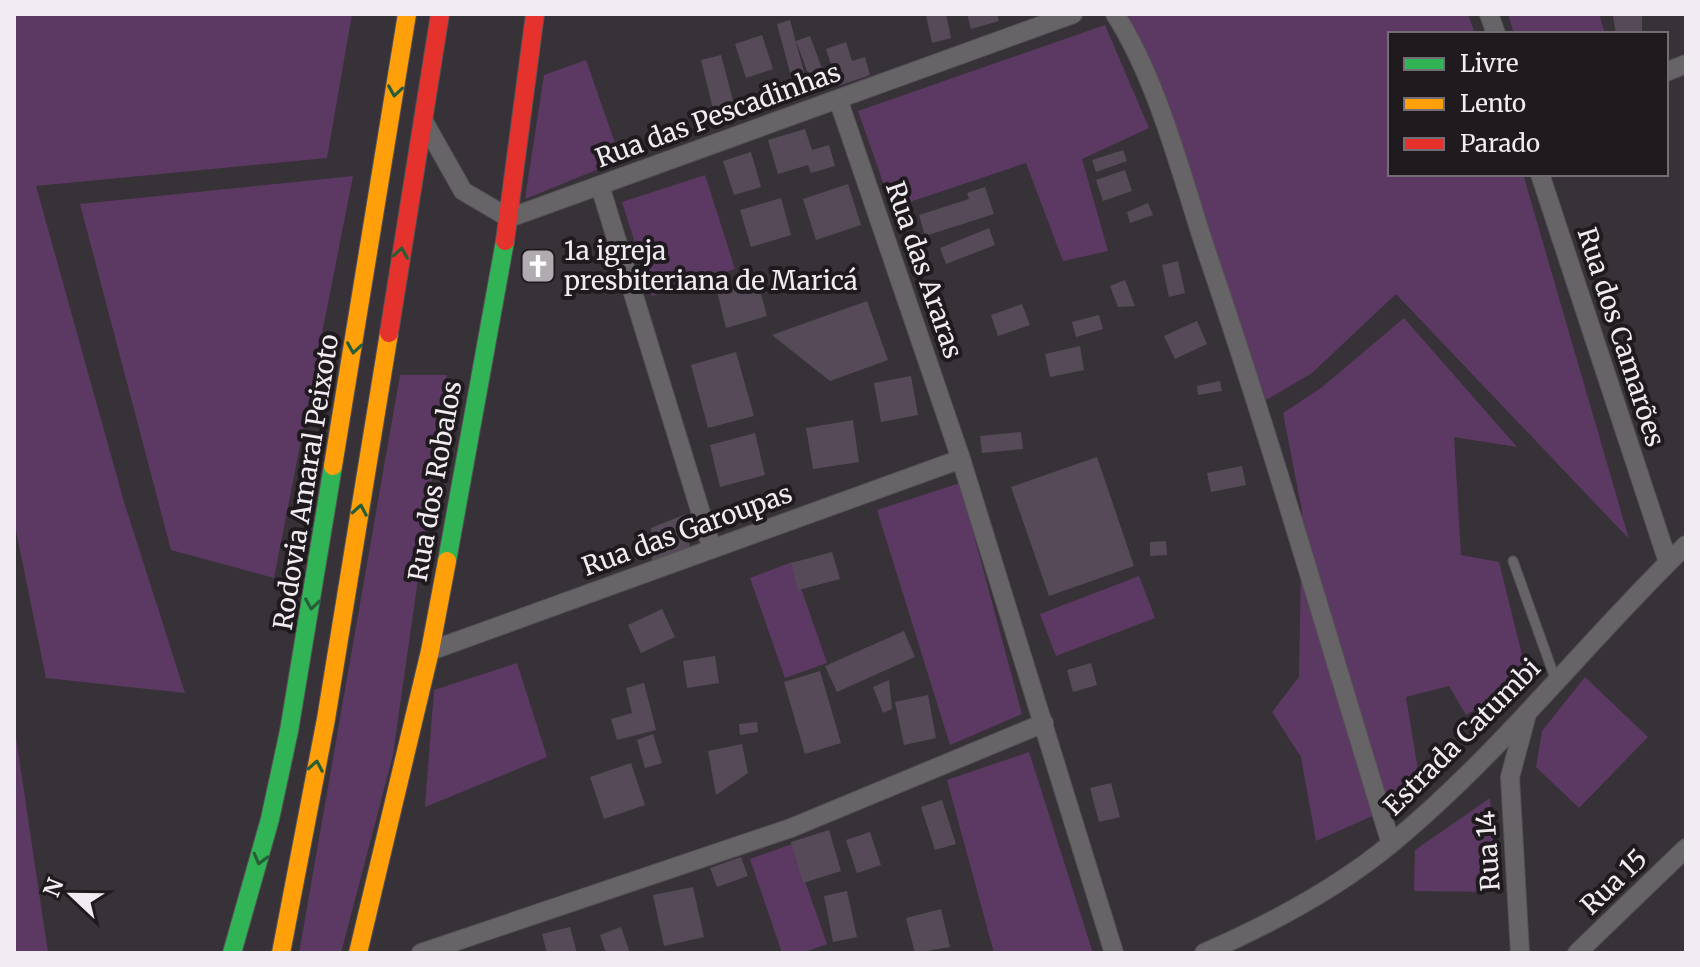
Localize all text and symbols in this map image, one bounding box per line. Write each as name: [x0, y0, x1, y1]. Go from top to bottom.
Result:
legend: [1388, 32, 1668, 176]
text: Livre: [1460, 48, 1519, 79]
street label: Rua das Pescadinhas: [591, 55, 845, 174]
one-way arrow: [387, 84, 404, 98]
text: Lento: [1460, 88, 1526, 119]
text: Parado: [1460, 128, 1540, 159]
street label: Rua das Araras: [879, 177, 970, 363]
street label: Rua dos Camarões: [1571, 223, 1672, 451]
place label: 1a igreja presbiteriana de Maricá: [564, 234, 858, 297]
one-way arrow: [392, 247, 409, 260]
church icon: 1a igreja presbiteriana de Maricá: [519, 247, 557, 285]
street label: Rodovia Amaral Peixoto: [266, 332, 345, 632]
one-way arrow: [346, 341, 363, 355]
street label: Rua dos Robalos: [401, 378, 468, 584]
street label: Rua das Garoupas: [577, 476, 796, 583]
one-way arrow: [350, 503, 367, 517]
one-way arrow: [304, 598, 321, 611]
street label: Estrada Catumbi: [1376, 651, 1547, 822]
one-way arrow: [307, 760, 324, 773]
street label: Rua 14: [1468, 810, 1507, 892]
street label: Rua 15: [1573, 842, 1654, 921]
one-way arrow: [252, 851, 269, 865]
north arrow: [32, 855, 112, 935]
text: N: [37, 874, 70, 901]

